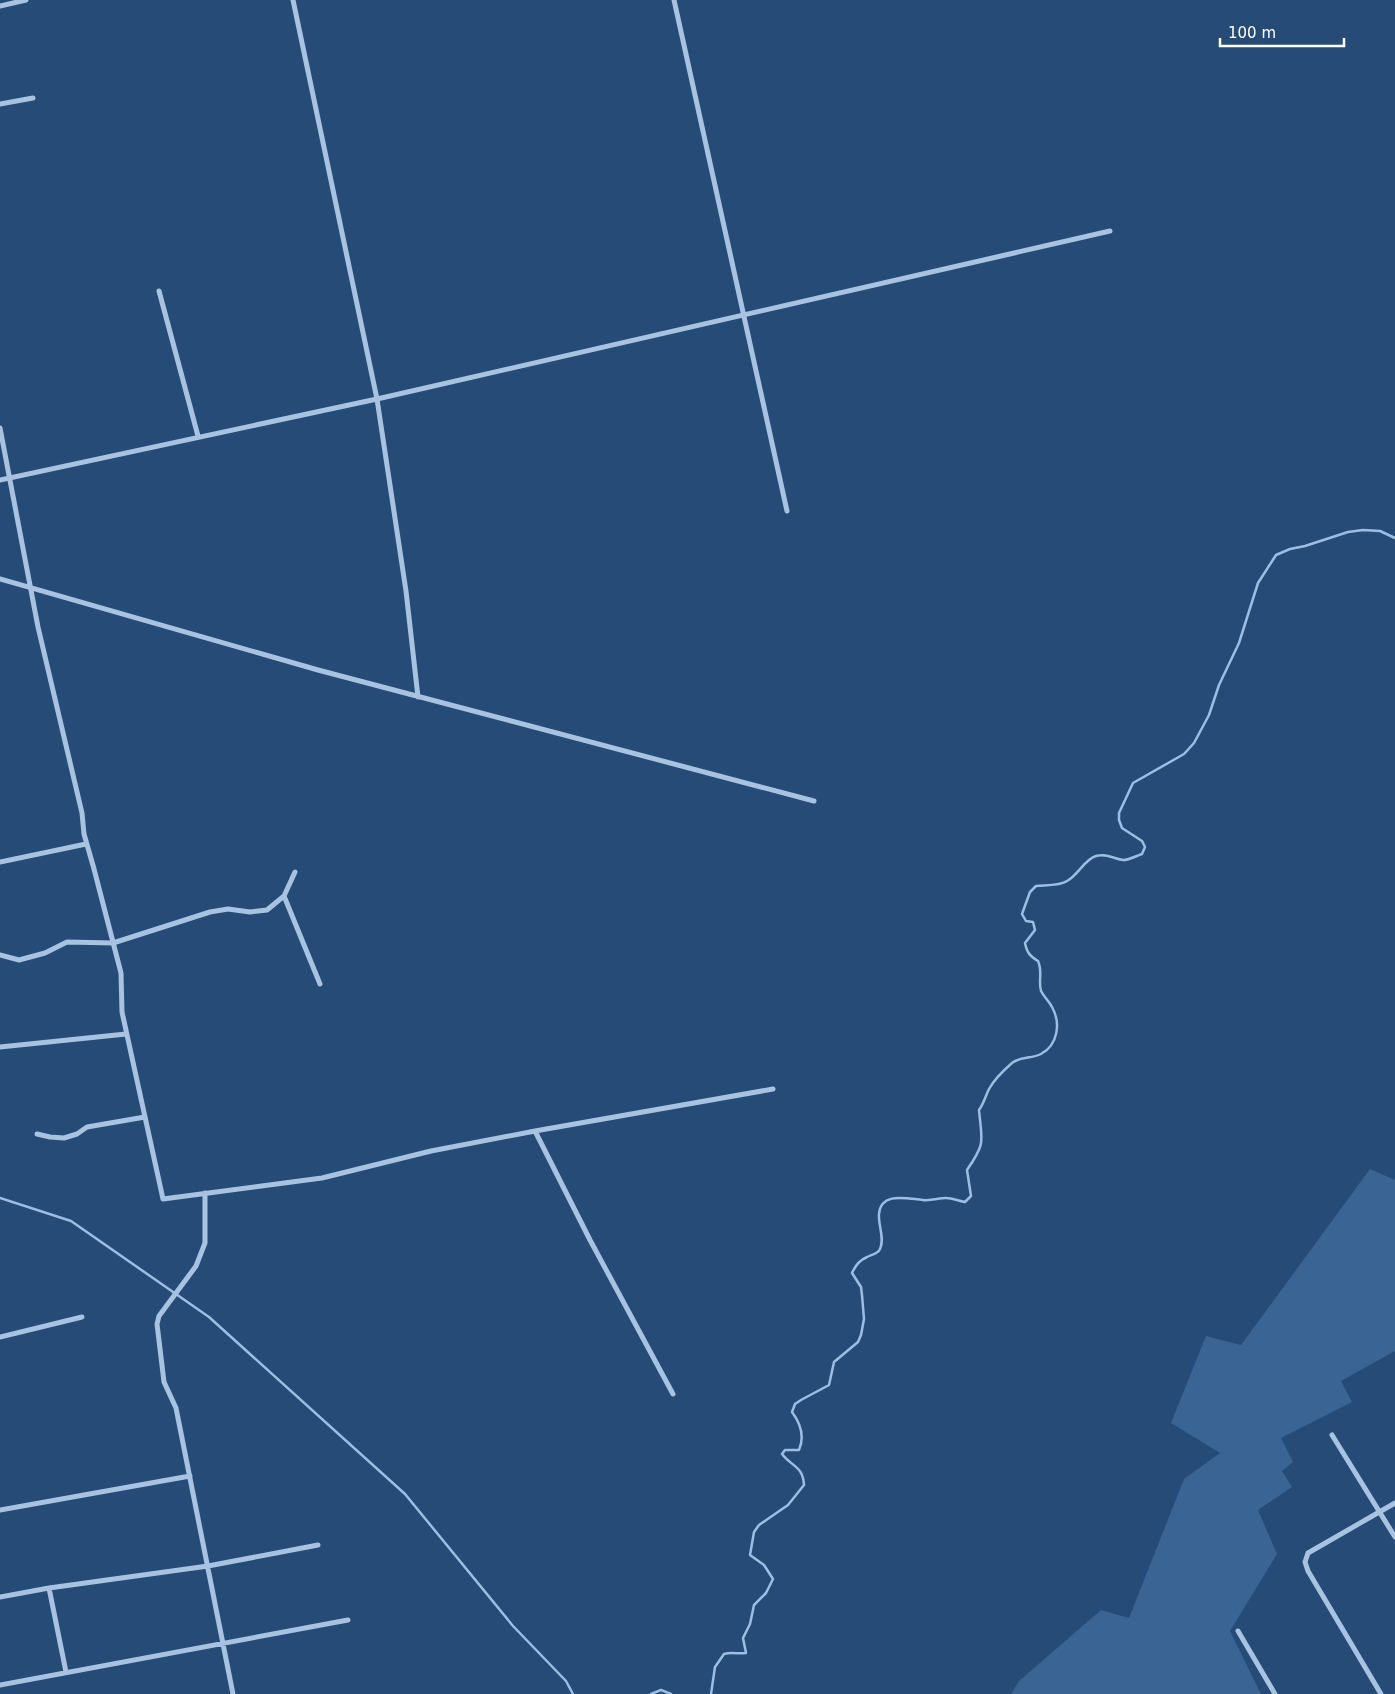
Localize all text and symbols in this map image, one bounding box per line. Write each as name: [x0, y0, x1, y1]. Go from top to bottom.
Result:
scale bar: [1220, 15, 1344, 47]
text: 100 m: [1228, 24, 1276, 42]

